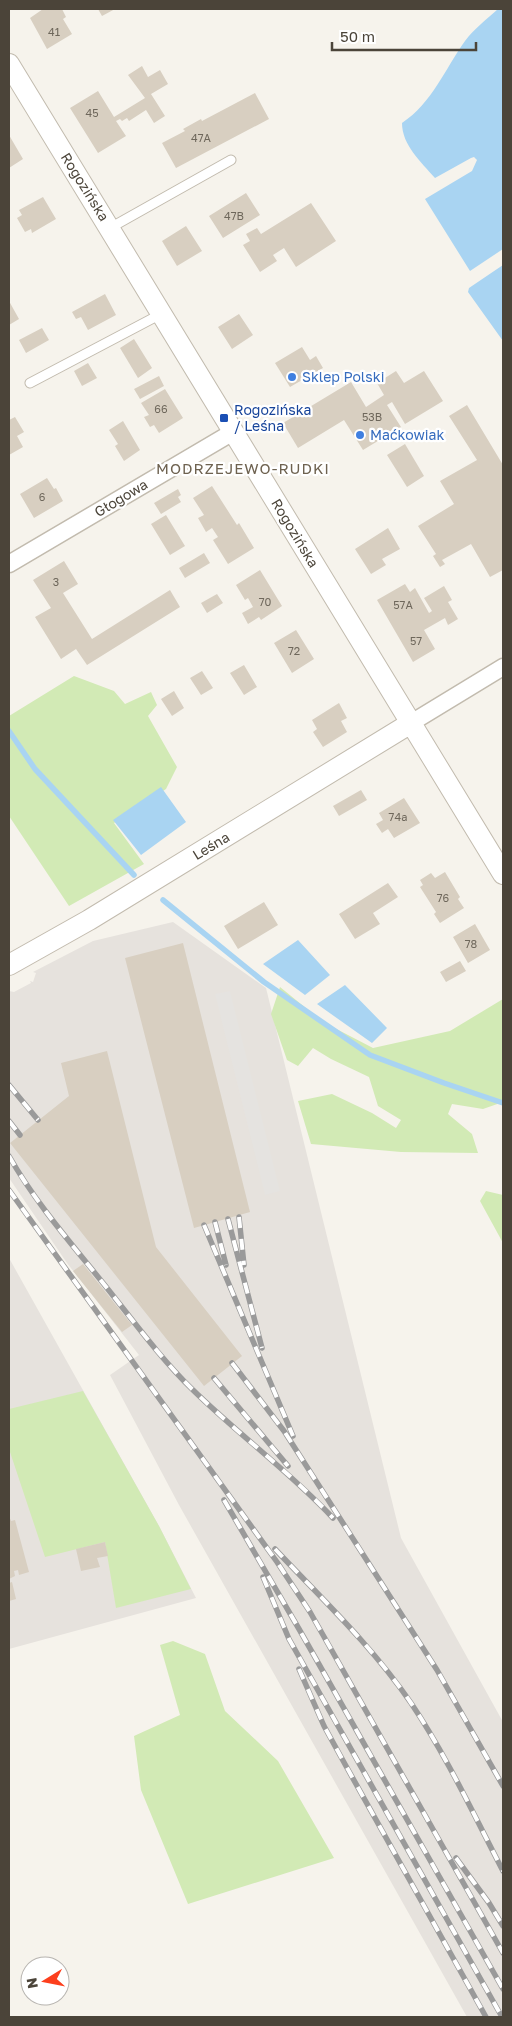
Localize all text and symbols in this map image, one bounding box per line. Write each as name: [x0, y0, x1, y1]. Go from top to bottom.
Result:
scale bar: [332, 20, 476, 52]
house number: 41: [48, 25, 60, 38]
text: 50 m: [340, 27, 375, 45]
house number: 45: [85, 106, 99, 119]
house number: 47A: [191, 131, 212, 144]
street label: Rogozińska: [58, 149, 113, 224]
house number: 47B: [224, 209, 244, 222]
place label: Sklep Polski: [302, 368, 384, 385]
marker: Sklep Polski: [286, 371, 298, 383]
place label: Rogozińska / Leśna: [234, 401, 311, 434]
house number: 66: [154, 402, 168, 415]
house number: 53B: [362, 410, 382, 423]
marker: Rogozińska / Leśna: [218, 412, 230, 424]
place label: Maćkowiak: [370, 426, 444, 443]
marker: Maćkowiak: [354, 429, 366, 441]
district label: MODRZEJEWO-RUDKI: [156, 459, 330, 477]
street label: Głogowa: [91, 475, 150, 520]
house number: 6: [39, 490, 46, 503]
street label: Rogozińska: [268, 495, 323, 570]
house number: 3: [53, 575, 59, 588]
house number: 70: [259, 595, 272, 608]
house number: 57A: [393, 598, 413, 611]
house number: 57: [410, 634, 422, 647]
house number: 72: [288, 644, 300, 657]
house number: 74a: [389, 810, 407, 823]
street label: Leśna: [189, 828, 232, 863]
house number: 76: [437, 891, 450, 904]
house number: 78: [465, 937, 478, 950]
north arrow: [20, 1956, 70, 2006]
text: N: [22, 1977, 41, 1990]

